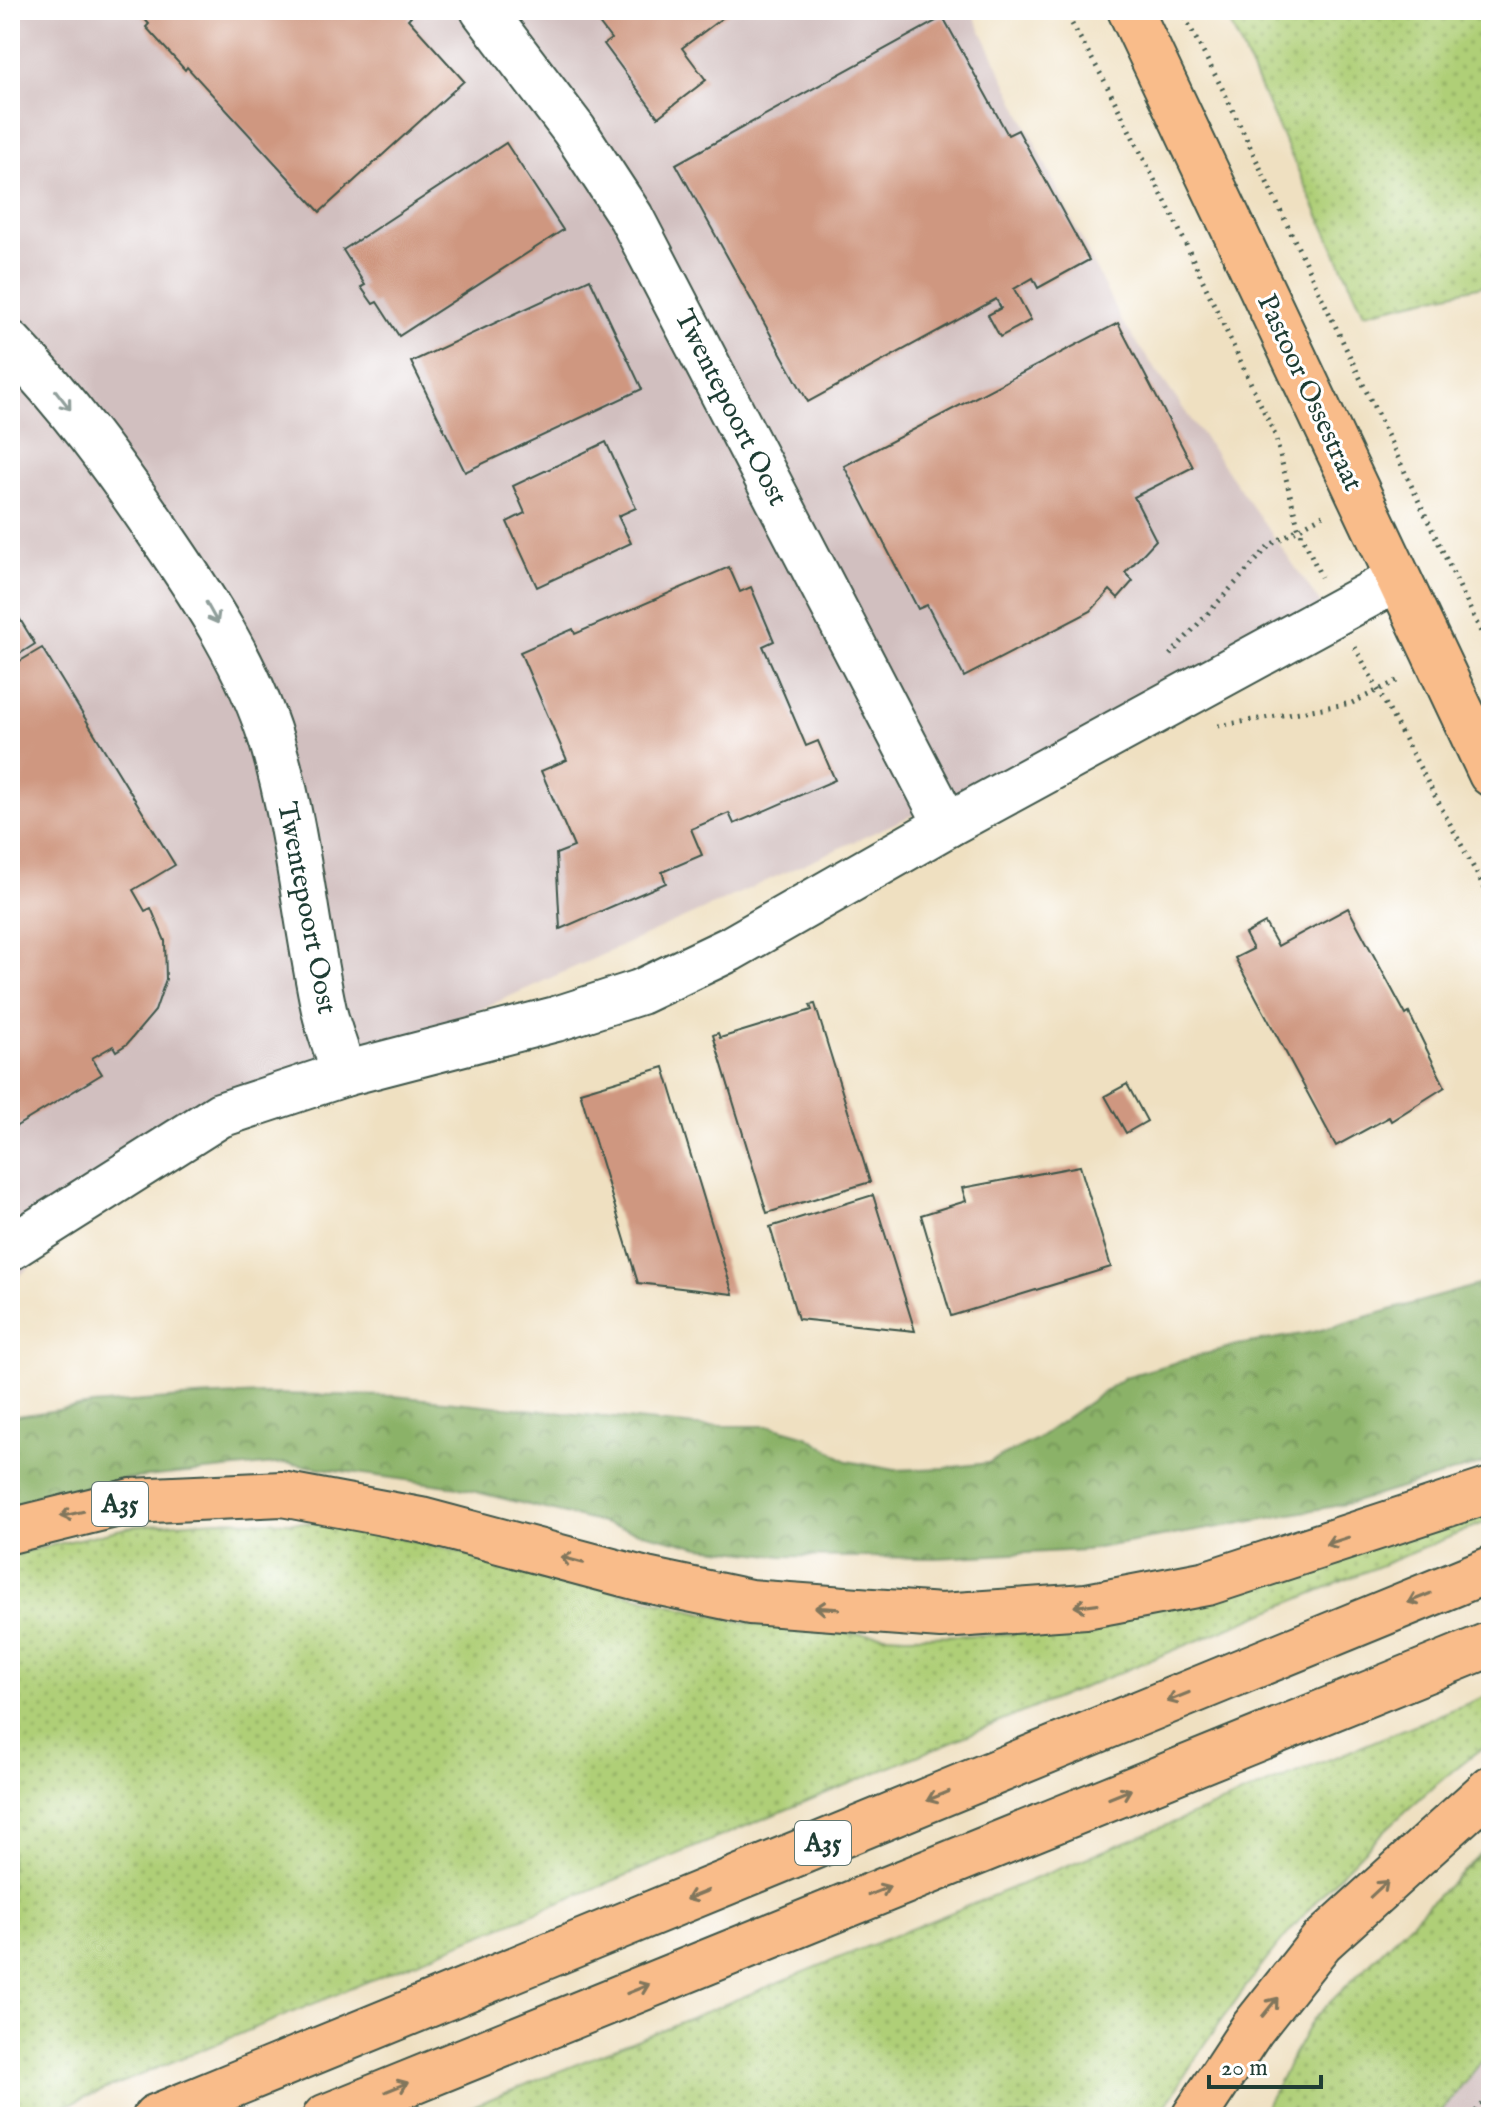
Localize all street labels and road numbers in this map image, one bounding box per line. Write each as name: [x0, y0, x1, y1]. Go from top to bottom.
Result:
street label: Pastoor Ossestraat: [1248, 289, 1370, 497]
street label: Twentepoort Oost: [665, 304, 795, 512]
street label: Twentepoort Oost: [268, 799, 344, 1018]
road number: A35: [92, 1482, 148, 1526]
road number: A35: [795, 1821, 851, 1865]

